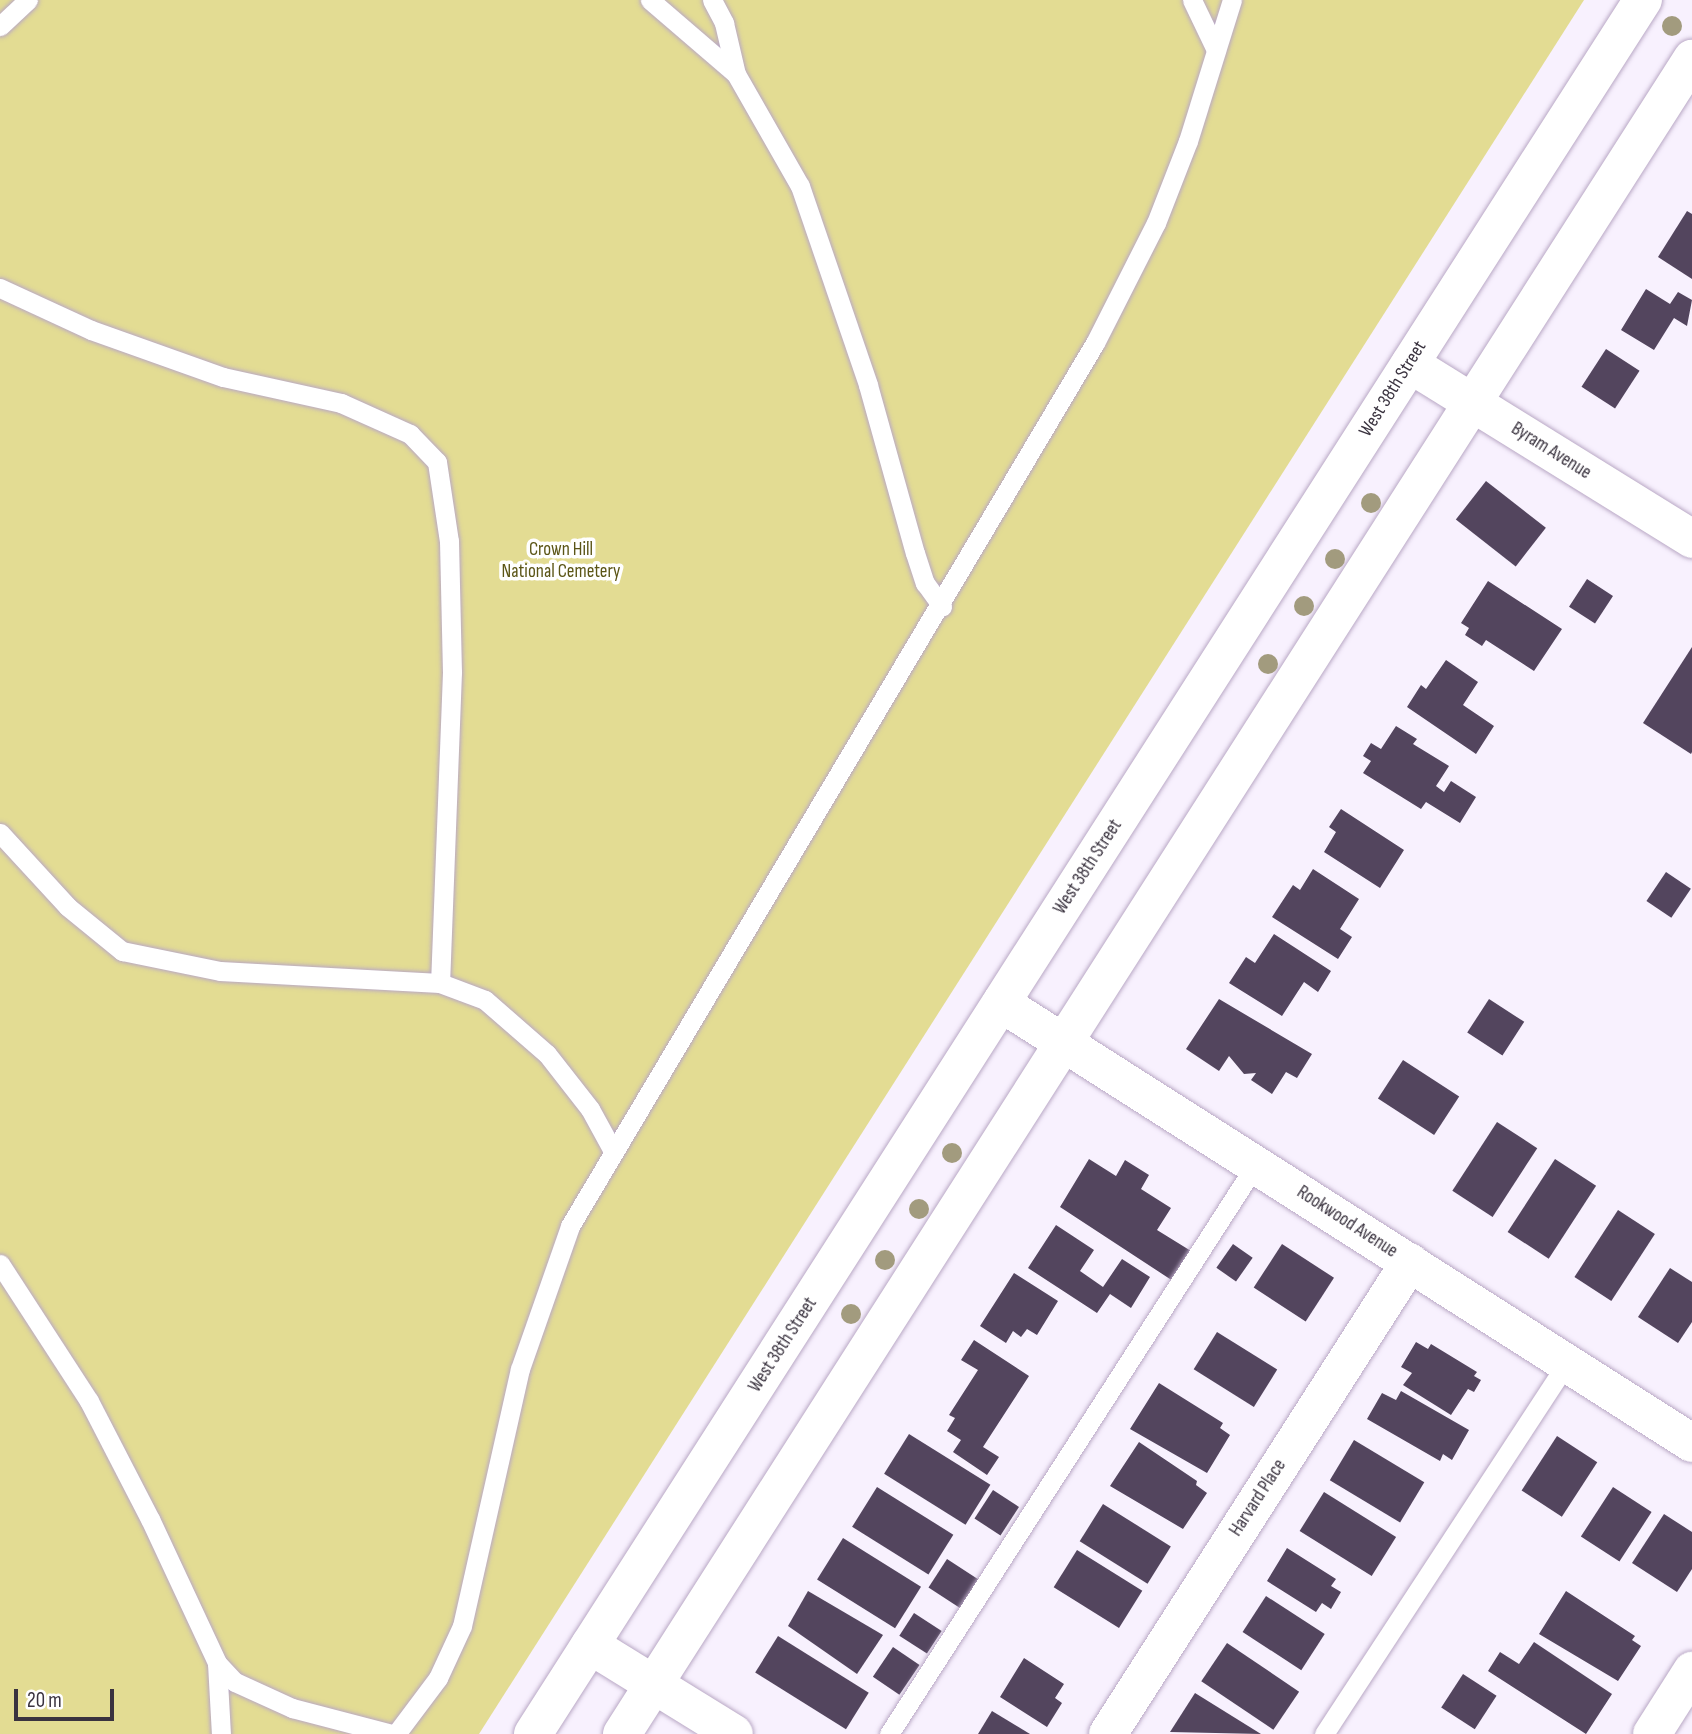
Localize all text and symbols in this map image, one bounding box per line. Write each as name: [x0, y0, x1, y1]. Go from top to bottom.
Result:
street label: West 38th Street: [1355, 337, 1431, 441]
street label: Byram Avenue: [1507, 418, 1595, 484]
park label: Crown Hill National Cemetery: [502, 539, 620, 583]
street label: West 38th Street: [1049, 815, 1127, 919]
street label: Rookwood Avenue: [1292, 1181, 1402, 1263]
street label: West 38th Street: [744, 1293, 822, 1397]
street label: Harvard Place: [1225, 1455, 1291, 1541]
scale bar: [18, 1674, 117, 1718]
text: 20 m: [27, 1688, 62, 1713]

